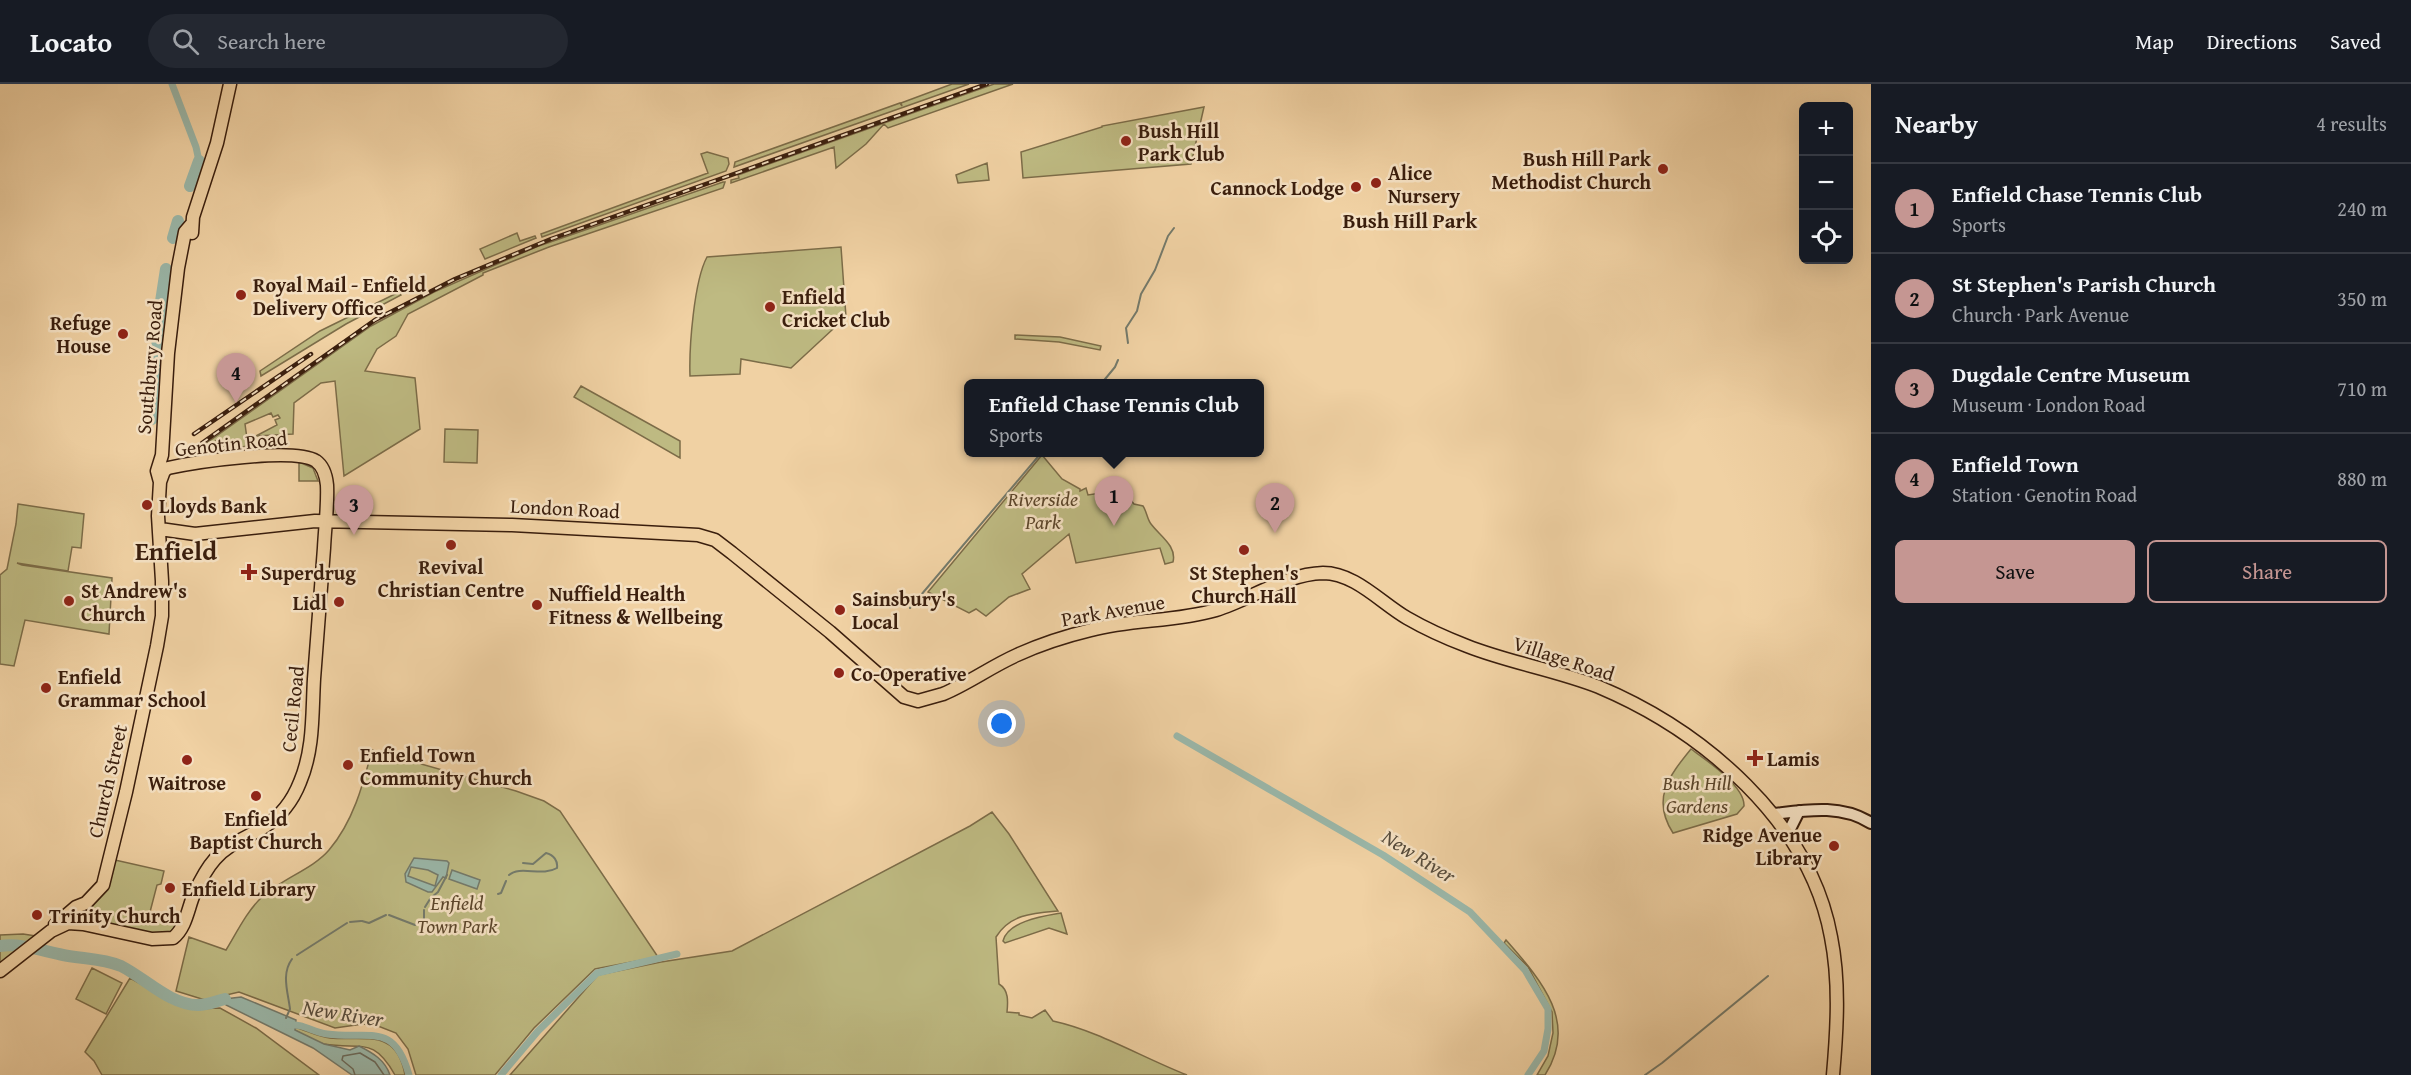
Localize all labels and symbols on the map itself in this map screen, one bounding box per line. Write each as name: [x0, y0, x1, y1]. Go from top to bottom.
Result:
place label: Bush Hill Park Club: [1138, 116, 1225, 168]
marker: Bush Hill Park Club: [1119, 134, 1133, 148]
place label: Bush Hill Park Methodist Church: [1491, 144, 1652, 196]
place label: Alice Nursery: [1388, 158, 1461, 210]
marker: Bush Hill Park Methodist Church: [1656, 162, 1670, 176]
place label: Cannock Lodge: [1211, 173, 1344, 202]
marker: Alice Nursery: [1369, 176, 1383, 190]
marker: Cannock Lodge: [1349, 180, 1363, 194]
district label: Bush Hill Park: [1343, 205, 1478, 236]
place label: Royal Mail - Enfield Delivery Office: [253, 270, 426, 322]
place label: Enfield Cricket Club: [782, 282, 890, 334]
marker: Royal Mail - Enfield Delivery Office: [234, 288, 248, 302]
street label: Southbury Road: [129, 298, 169, 435]
marker: Enfield Cricket Club: [763, 300, 777, 314]
place label: Refuge House: [50, 308, 111, 360]
marker: Refuge House: [116, 327, 130, 341]
pin: 4: [216, 354, 256, 403]
street label: Genotin Road: [173, 423, 289, 463]
pin: 1: [1094, 476, 1134, 526]
park label: Riverside Park: [1007, 484, 1078, 536]
pin: 2: [1256, 484, 1294, 533]
pin: 3: [334, 486, 374, 535]
place label: Lloyds Bank: [159, 491, 267, 520]
street label: London Road: [510, 491, 621, 525]
marker: Lloyds Bank: [140, 498, 154, 512]
district label: Enfield: [135, 531, 217, 570]
marker: Revival Christian Centre: [444, 538, 458, 552]
marker: St Stephen's Church Hall: [1237, 543, 1251, 557]
place label: Revival Christian Centre: [378, 552, 524, 604]
place label: Superdrug: [261, 558, 356, 587]
place label: St Stephen's Church Hall: [1189, 558, 1299, 610]
marker: Superdrug: [242, 565, 256, 579]
place label: St Andrew's Church: [81, 576, 187, 628]
place label: Nuffield Health Fitness & Wellbeing: [549, 579, 723, 631]
place label: Sainsbury's Local: [852, 584, 955, 636]
street label: Park Avenue: [1059, 587, 1167, 633]
place label: Lidl: [293, 588, 327, 617]
marker: St Andrew's Church: [62, 594, 76, 608]
marker: Lidl: [332, 595, 346, 609]
marker: Nuffield Health Fitness & Wellbeing: [530, 598, 544, 612]
marker: Sainsbury's Local: [833, 603, 847, 617]
street label: Village Road: [1510, 628, 1619, 688]
place label: Co-Operative: [851, 659, 967, 688]
place label: Enfield Grammar School: [58, 662, 206, 714]
street label: Cecil Road: [273, 664, 311, 754]
marker: Co-Operative: [832, 666, 846, 680]
marker: Enfield Grammar School: [39, 681, 53, 695]
your location: [987, 709, 1016, 738]
street label: Church Street: [80, 721, 134, 841]
place label: Enfield Town Community Church: [360, 740, 532, 792]
place label: Lamis: [1767, 744, 1820, 773]
marker: Lamis: [1748, 751, 1762, 765]
marker: Waitrose: [180, 753, 194, 767]
marker: Enfield Town Community Church: [341, 758, 355, 772]
place label: Waitrose: [148, 768, 226, 797]
park label: Bush Hill Gardens: [1662, 768, 1732, 820]
marker: Enfield Baptist Church: [249, 789, 263, 803]
place label: Enfield Baptist Church: [190, 804, 322, 856]
place label: Ridge Avenue Library: [1703, 820, 1823, 872]
water label: New River: [1375, 821, 1463, 891]
marker: Ridge Avenue Library: [1827, 839, 1841, 853]
place label: Enfield Library: [182, 874, 317, 903]
marker: Enfield Library: [163, 881, 177, 895]
park label: Enfield Town Park: [417, 888, 498, 940]
place label: Trinity Church: [49, 901, 181, 930]
marker: Trinity Church: [30, 908, 44, 922]
water label: New River: [299, 991, 387, 1035]

